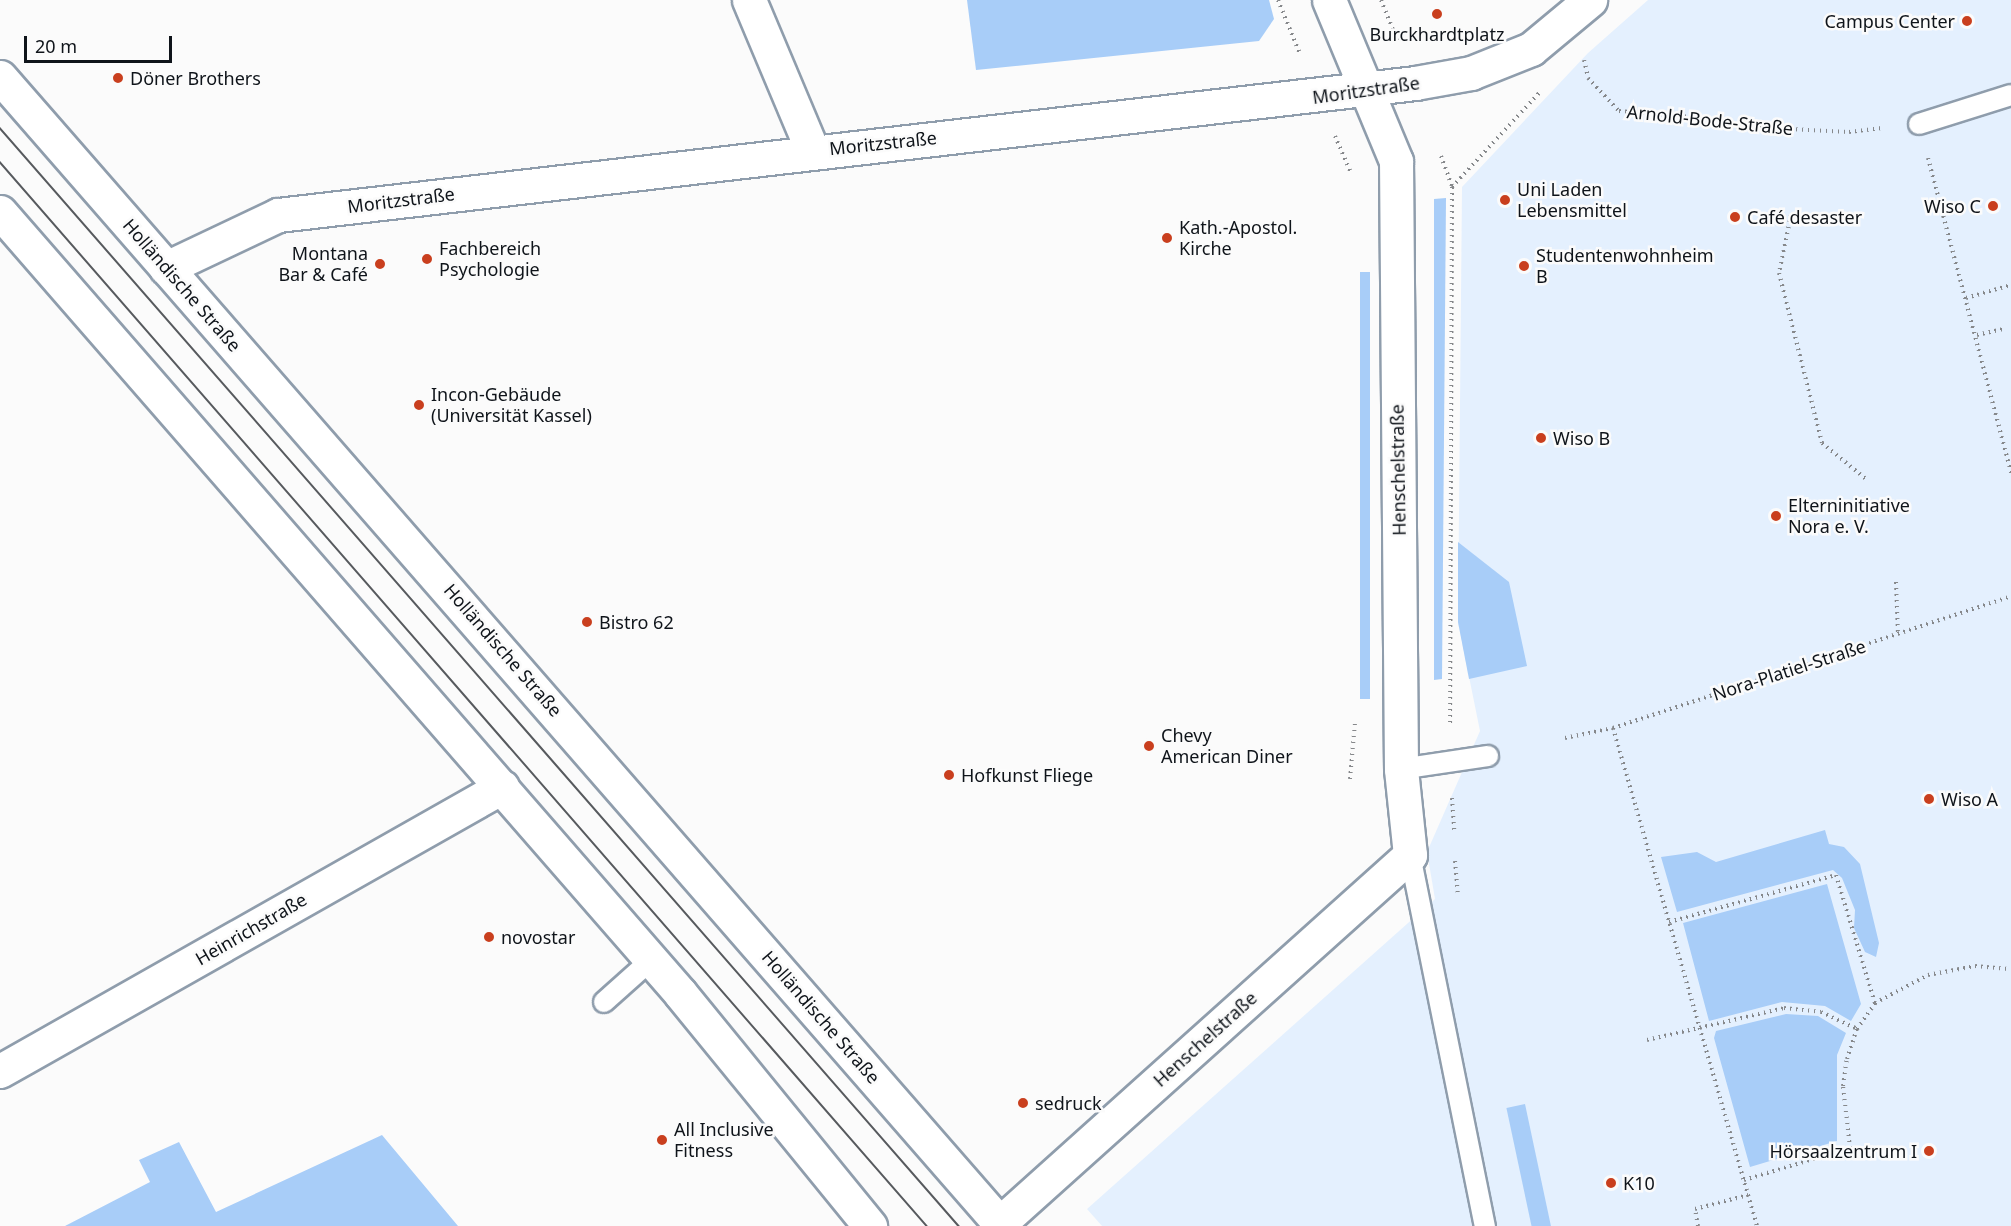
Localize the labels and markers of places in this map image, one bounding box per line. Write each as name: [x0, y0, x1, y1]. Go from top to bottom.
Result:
marker: Burckhardtplatz: [1430, 7, 1444, 21]
place label: Campus Center: [1824, 10, 1955, 32]
marker: Campus Center: [1960, 14, 1974, 28]
place label: Burckhardtplatz: [1370, 23, 1504, 45]
place label: Döner Brothers: [130, 67, 261, 89]
marker: Döner Brothers: [111, 71, 125, 85]
place label: Uni Laden Lebensmittel: [1517, 179, 1627, 222]
marker: Uni Laden Lebensmittel: [1498, 193, 1512, 207]
place label: Wiso C: [1924, 195, 1981, 217]
marker: Wiso C: [1986, 199, 2000, 213]
place label: Café desaster: [1747, 206, 1862, 228]
marker: Café desaster: [1728, 210, 1742, 224]
place label: Kath.-Apostol. Kirche: [1179, 217, 1297, 260]
marker: Kath.-Apostol. Kirche: [1160, 231, 1174, 245]
place label: Fachbereich Psychologie: [439, 238, 541, 280]
place label: Montana Bar & Café: [278, 243, 368, 286]
place label: Studentenwohnheim B: [1536, 245, 1714, 288]
marker: Fachbereich Psychologie: [420, 252, 434, 266]
marker: Montana Bar & Café: [373, 257, 387, 271]
marker: Studentenwohnheim B: [1517, 259, 1531, 273]
place label: Incon-Gebäude (Universität Kassel): [431, 384, 592, 426]
marker: Incon-Gebäude (Universität Kassel): [412, 398, 426, 412]
place label: Wiso B: [1553, 427, 1610, 449]
marker: Wiso B: [1534, 431, 1548, 445]
place label: Elterninitiative Nora e. V.: [1788, 495, 1910, 538]
marker: Elterninitiative Nora e. V.: [1769, 509, 1783, 523]
place label: Bistro 62: [599, 611, 674, 633]
marker: Bistro 62: [580, 615, 594, 629]
place label: Chevy American Diner: [1161, 725, 1293, 768]
marker: Chevy American Diner: [1142, 739, 1156, 753]
place label: Hofkunst Fliege: [961, 764, 1093, 786]
marker: Hofkunst Fliege: [942, 768, 956, 782]
place label: Wiso A: [1941, 788, 1998, 810]
marker: Wiso A: [1922, 792, 1936, 806]
place label: novostar: [501, 926, 575, 948]
marker: novostar: [482, 930, 496, 944]
place label: sedruck: [1035, 1092, 1102, 1114]
marker: sedruck: [1016, 1096, 1030, 1110]
place label: All Inclusive Fitness: [674, 1119, 774, 1162]
marker: All Inclusive Fitness: [655, 1133, 669, 1147]
place label: Hörsaalzentrum I: [1769, 1140, 1917, 1162]
marker: Hörsaalzentrum I: [1922, 1144, 1936, 1158]
place label: K10: [1623, 1172, 1655, 1194]
marker: K10: [1604, 1176, 1618, 1190]

